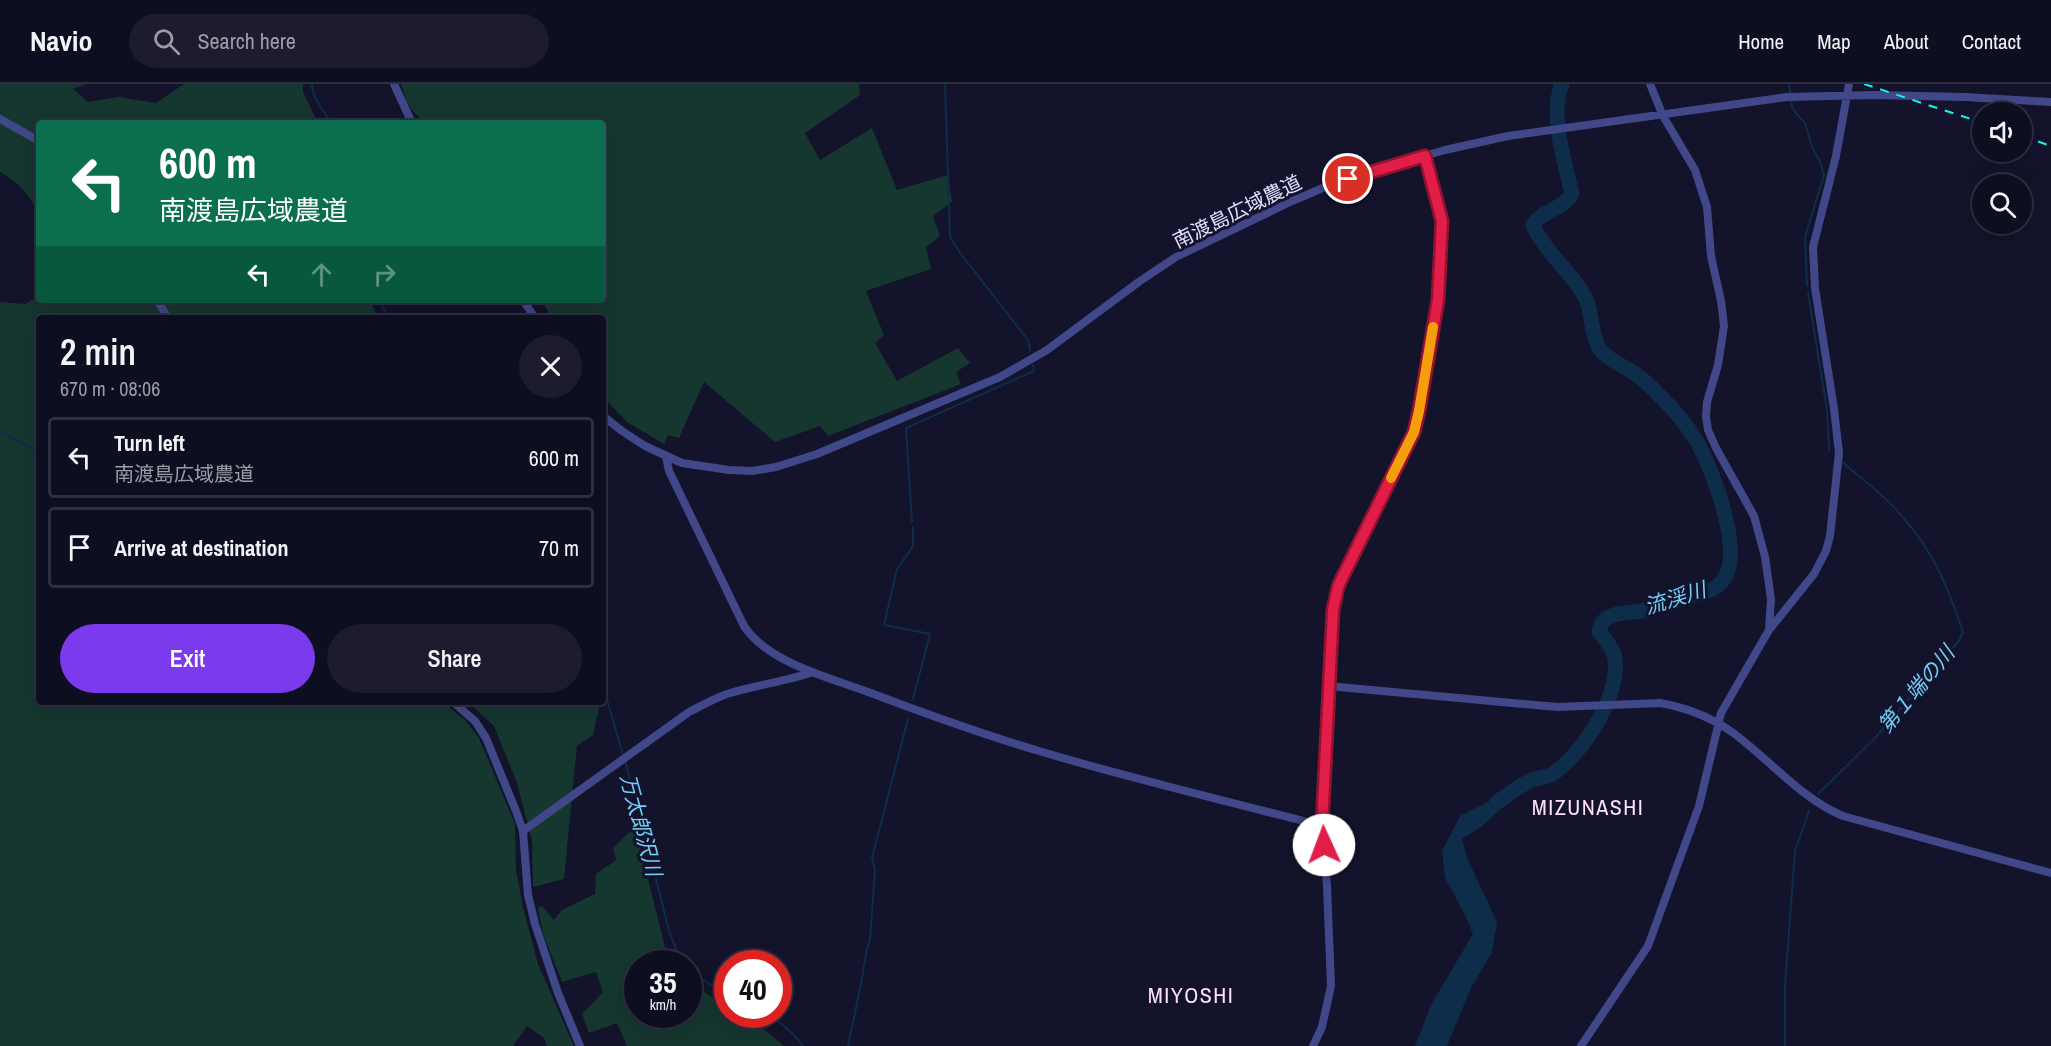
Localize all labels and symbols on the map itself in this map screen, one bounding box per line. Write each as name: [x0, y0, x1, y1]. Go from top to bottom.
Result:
pin: [1322, 153, 1373, 204]
street label: 南渡島広域農道: [1168, 168, 1306, 254]
water label: 流渓川: [1641, 574, 1711, 621]
water label: 第１端の川: [1871, 638, 1962, 739]
water label: 万太郎沢川: [613, 771, 669, 881]
district label: MIZUNASHI: [1532, 792, 1644, 822]
position arrow: [1292, 813, 1356, 877]
speed limit sign: 40: [714, 950, 792, 1028]
district label: MIYOSHI: [1148, 980, 1234, 1010]

